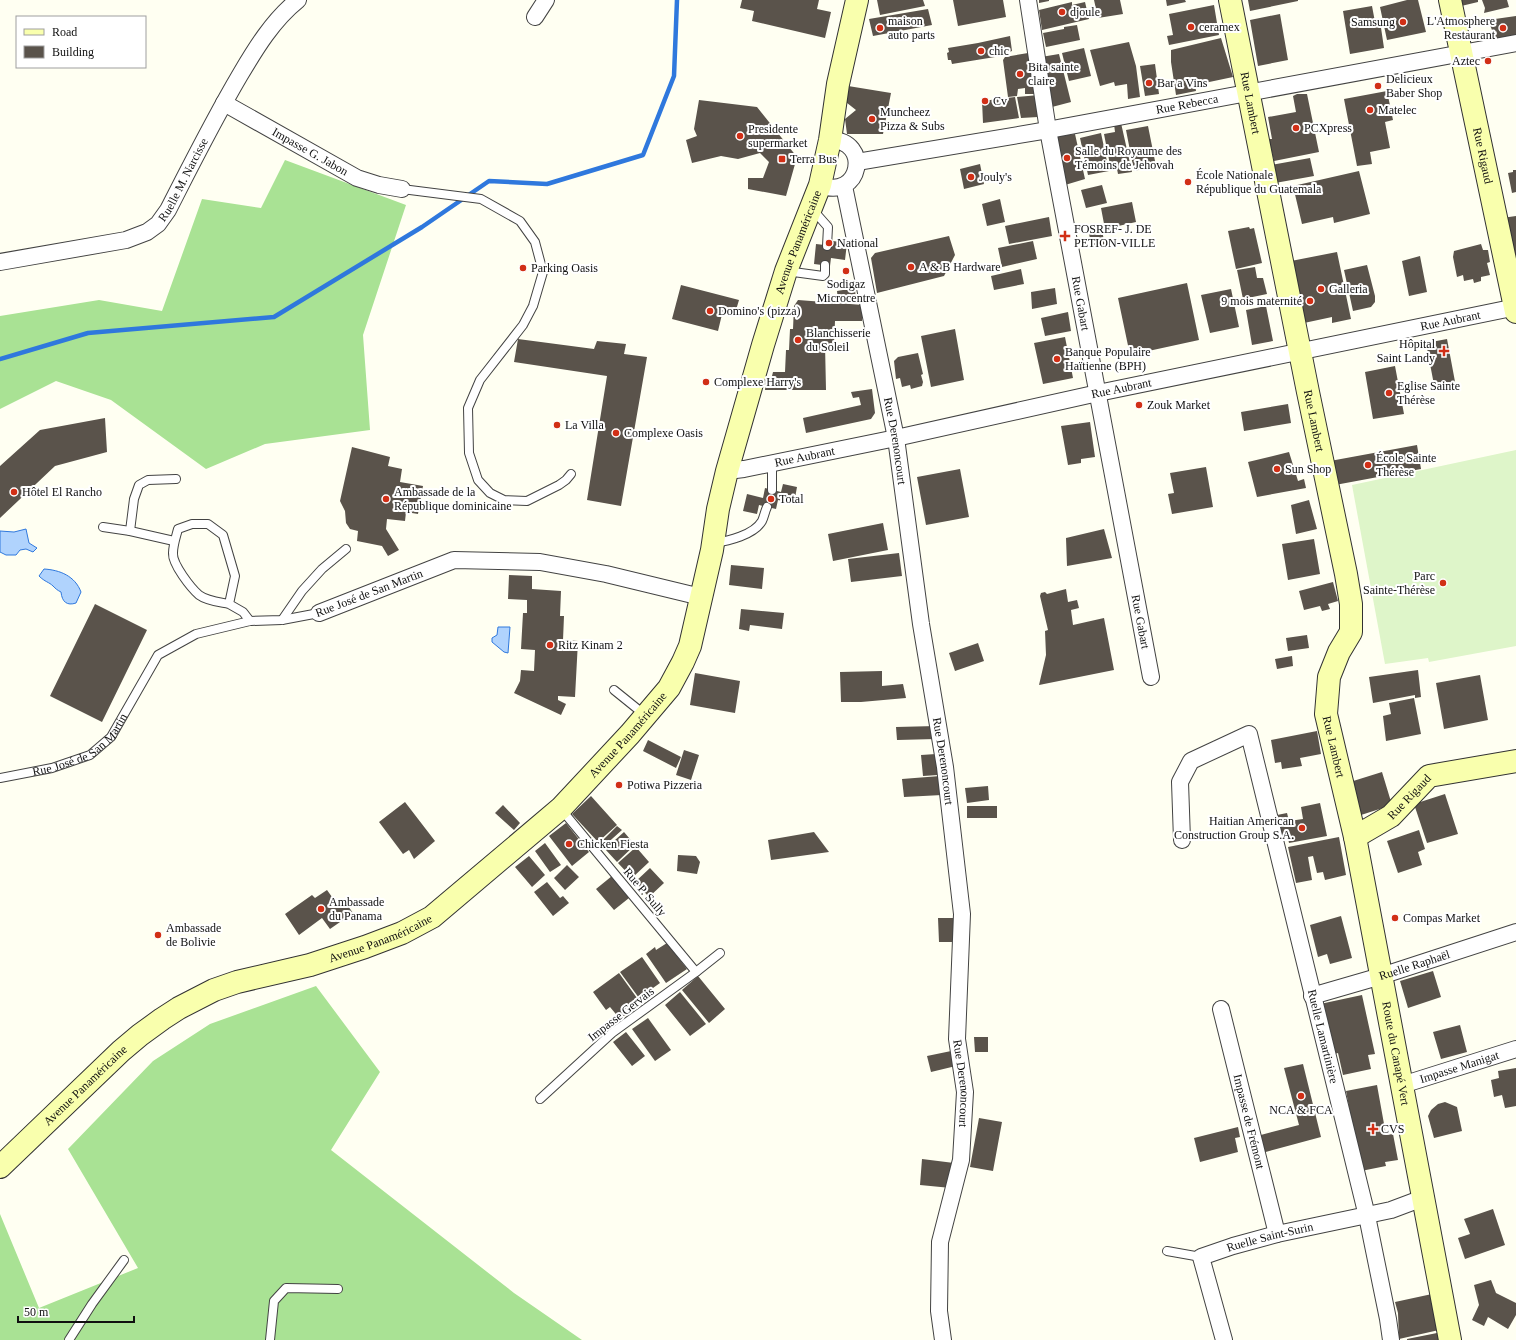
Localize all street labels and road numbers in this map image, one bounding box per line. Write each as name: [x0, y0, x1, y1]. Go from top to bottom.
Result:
street label: Rue Lambert: [1237, 71, 1264, 136]
street label: Rue Rebecca: [1155, 91, 1220, 117]
street label: Impasse G. Jabon: [270, 125, 351, 179]
street label: Rue Rigaud: [1470, 126, 1496, 185]
street label: Ruelle M. Narcisse: [155, 136, 211, 224]
street label: Avenue Panaméricaine: [772, 188, 824, 296]
street label: Rue Gabart: [1069, 275, 1093, 332]
street label: Rue Aubrant: [1419, 307, 1482, 333]
street label: Rue Aubrant: [1090, 375, 1153, 401]
street label: Rue Lambert: [1301, 388, 1327, 454]
street label: Rue Derenoncourt: [881, 396, 909, 486]
street label: Rue Aubrant: [773, 444, 837, 470]
street label: Rue José de San Martin: [313, 566, 425, 620]
street label: Rue Gabart: [1129, 593, 1153, 651]
street label: Avenue Panaméricaine: [586, 689, 670, 781]
street label: Rue José de San Martin: [31, 711, 130, 779]
street label: Rue Lambert: [1320, 714, 1348, 780]
street label: Rue Derenoncourt: [930, 716, 956, 806]
street label: Rue Rigaud: [1384, 771, 1434, 822]
street label: Rue P. Sully: [621, 865, 669, 919]
street label: Avenue Panaméricaine: [327, 911, 434, 965]
street label: Ruelle Raphaël: [1377, 947, 1452, 983]
street label: Impasse Gervais: [585, 984, 657, 1044]
street label: Ruelle Lamartinière: [1305, 988, 1341, 1085]
street label: Route du Canapé Vert: [1379, 1000, 1413, 1107]
street label: Rue Derenoncourt: [950, 1039, 972, 1129]
street label: Avenue Panaméricaine: [41, 1042, 130, 1128]
street label: Impasse Manigat: [1418, 1048, 1501, 1086]
street label: Impasse de Frémont: [1230, 1073, 1268, 1171]
street label: Ruelle Saint-Surin: [1225, 1220, 1315, 1255]

